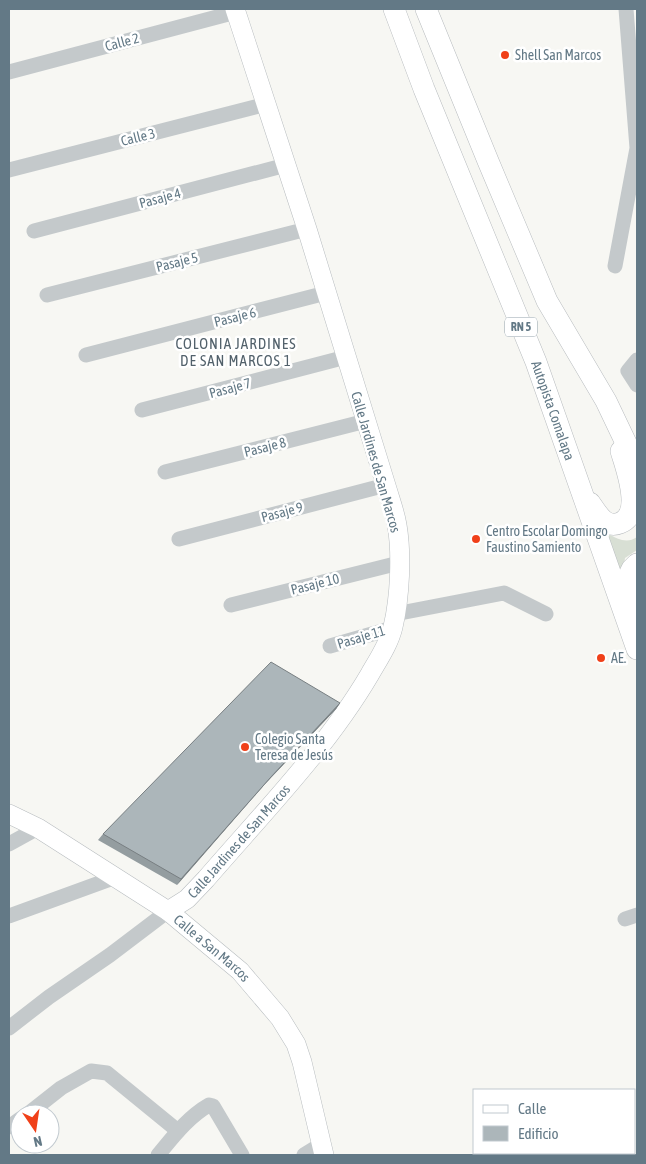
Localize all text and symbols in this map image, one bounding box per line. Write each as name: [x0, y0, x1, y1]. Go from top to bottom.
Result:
street label: Calle 2: [103, 30, 141, 54]
place label: Shell San Marcos: [515, 47, 601, 63]
marker: Shell San Marcos: [499, 49, 511, 61]
street label: Calle 3: [119, 125, 157, 149]
street label: Pasaje 4: [137, 185, 183, 211]
street label: Pasaje 5: [154, 249, 200, 275]
street label: Pasaje 6: [212, 304, 258, 330]
road number: RN 5: [505, 318, 537, 337]
district label: COLONIA JARDINES DE SAN MARCOS 1: [176, 335, 296, 369]
street label: Autopista Comalapa: [528, 359, 578, 462]
street label: Pasaje 7: [207, 375, 253, 401]
street label: Calle Jardines de San Marcos: [348, 390, 404, 534]
street label: Pasaje 8: [242, 434, 288, 460]
street label: Pasaje 9: [259, 499, 305, 525]
place label: Centro Escolar Domingo Faustino Samiento: [486, 523, 608, 555]
marker: Centro Escolar Domingo Faustino Samiento: [470, 533, 482, 545]
street label: Pasaje 10: [289, 570, 341, 598]
street label: Pasaje 11: [335, 622, 387, 652]
place label: AE.: [611, 650, 626, 666]
marker: AE.: [595, 652, 607, 664]
place label: Colegio Santa Teresa de Jesús: [255, 731, 333, 763]
marker: Colegio Santa Teresa de Jesús: [239, 741, 251, 753]
street label: Calle Jardines de San Marcos: [184, 781, 293, 901]
street label: Calle a San Marcos: [171, 911, 253, 985]
legend: [473, 1089, 636, 1154]
text: Calle: [518, 1100, 547, 1117]
north arrow: [10, 1104, 60, 1154]
text: Edificio: [518, 1125, 559, 1142]
text: N: [32, 1133, 44, 1150]

